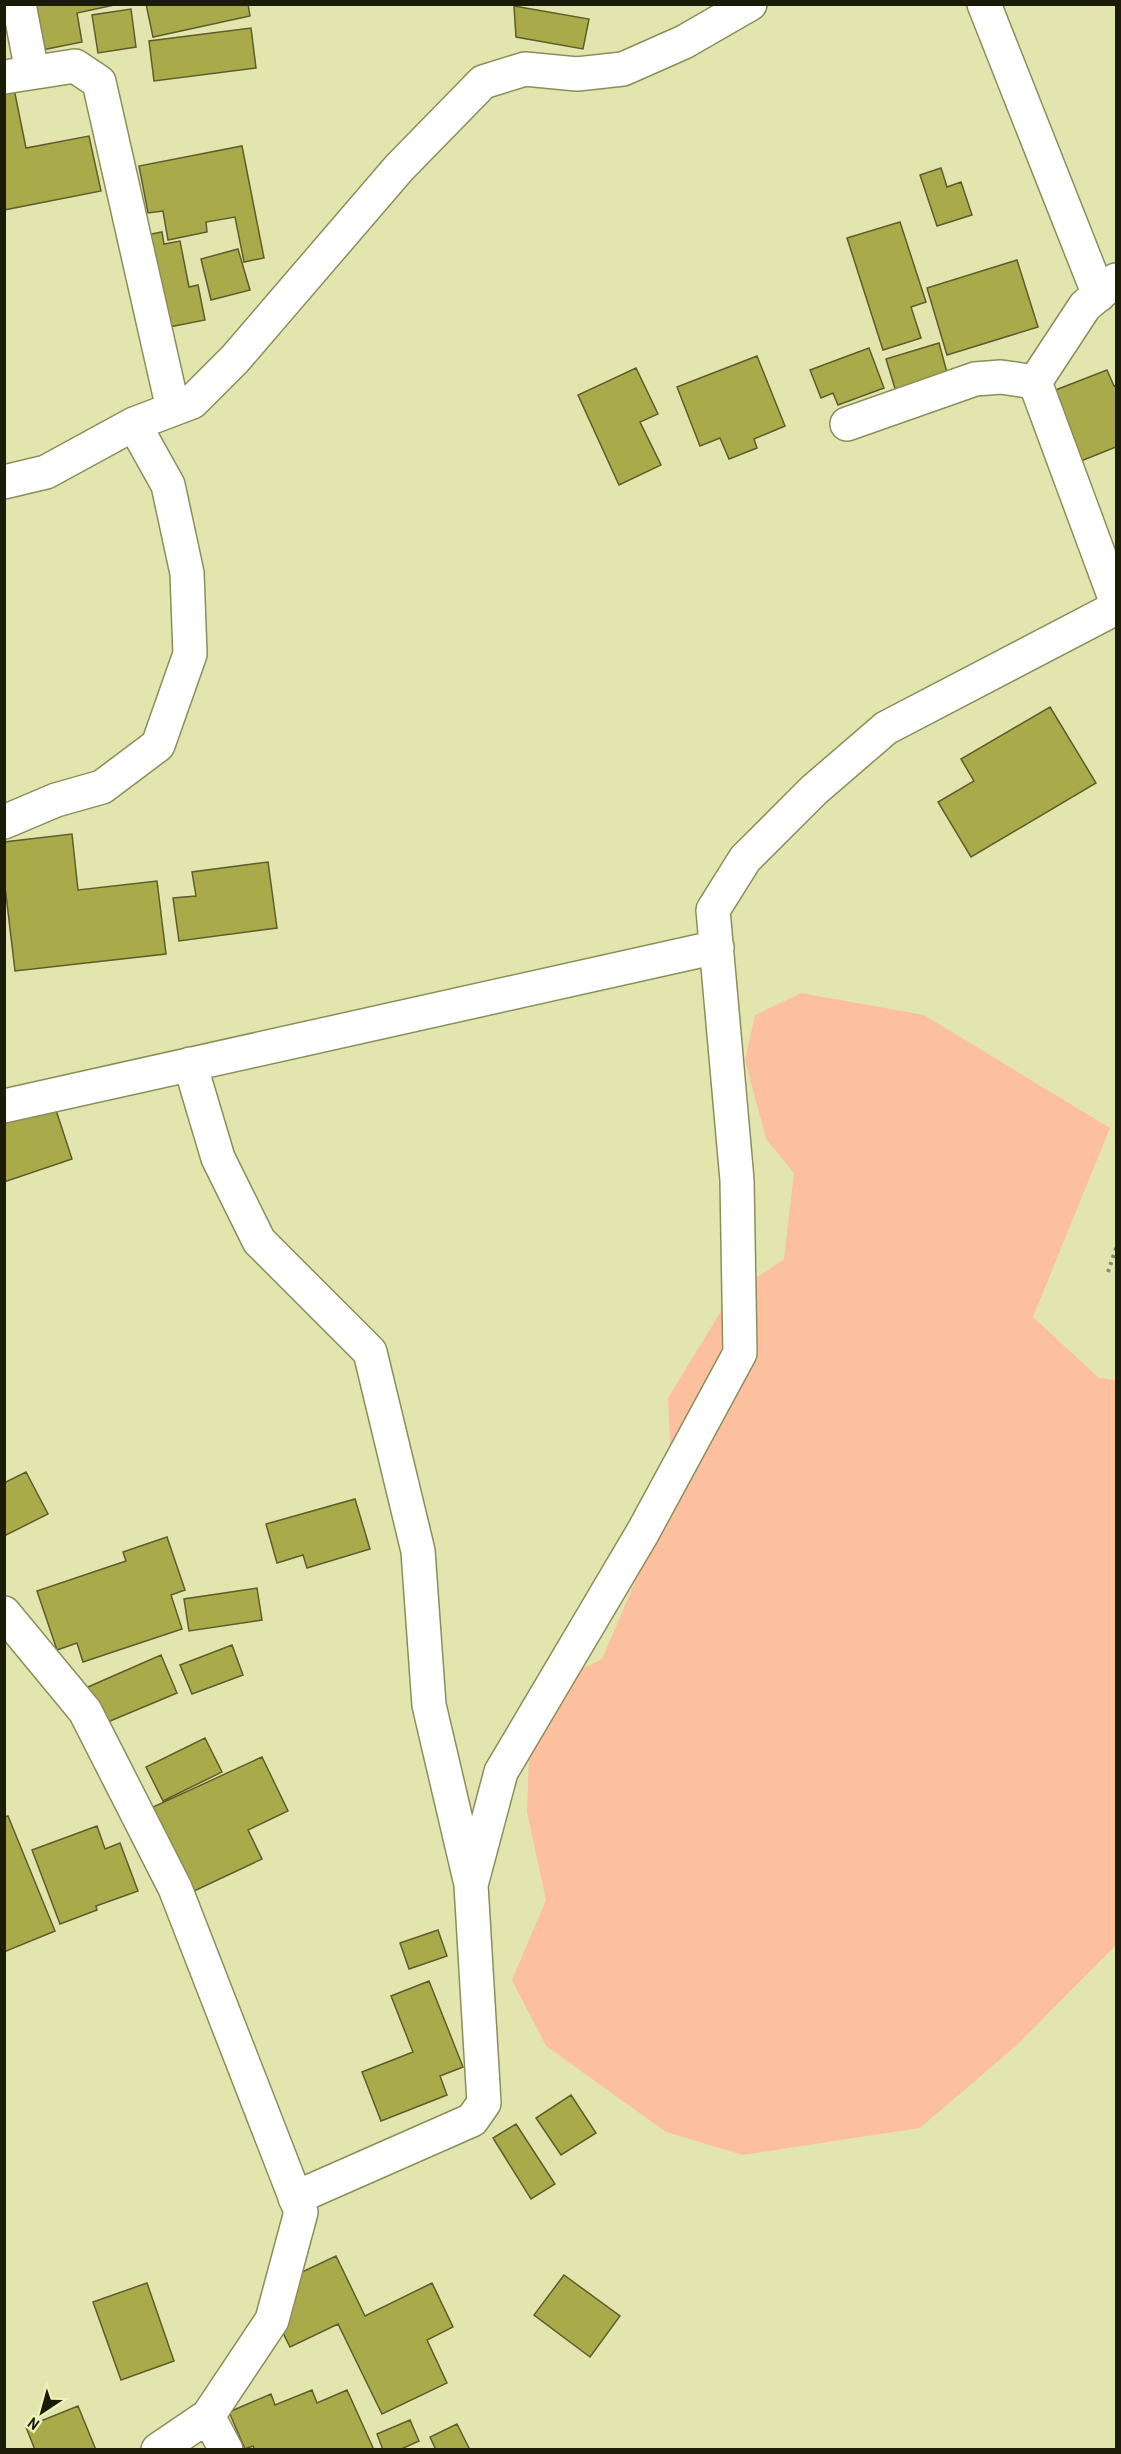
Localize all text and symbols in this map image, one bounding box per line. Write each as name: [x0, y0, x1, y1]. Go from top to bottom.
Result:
north arrow: [12, 2382, 72, 2442]
text: N: [23, 2412, 43, 2436]

